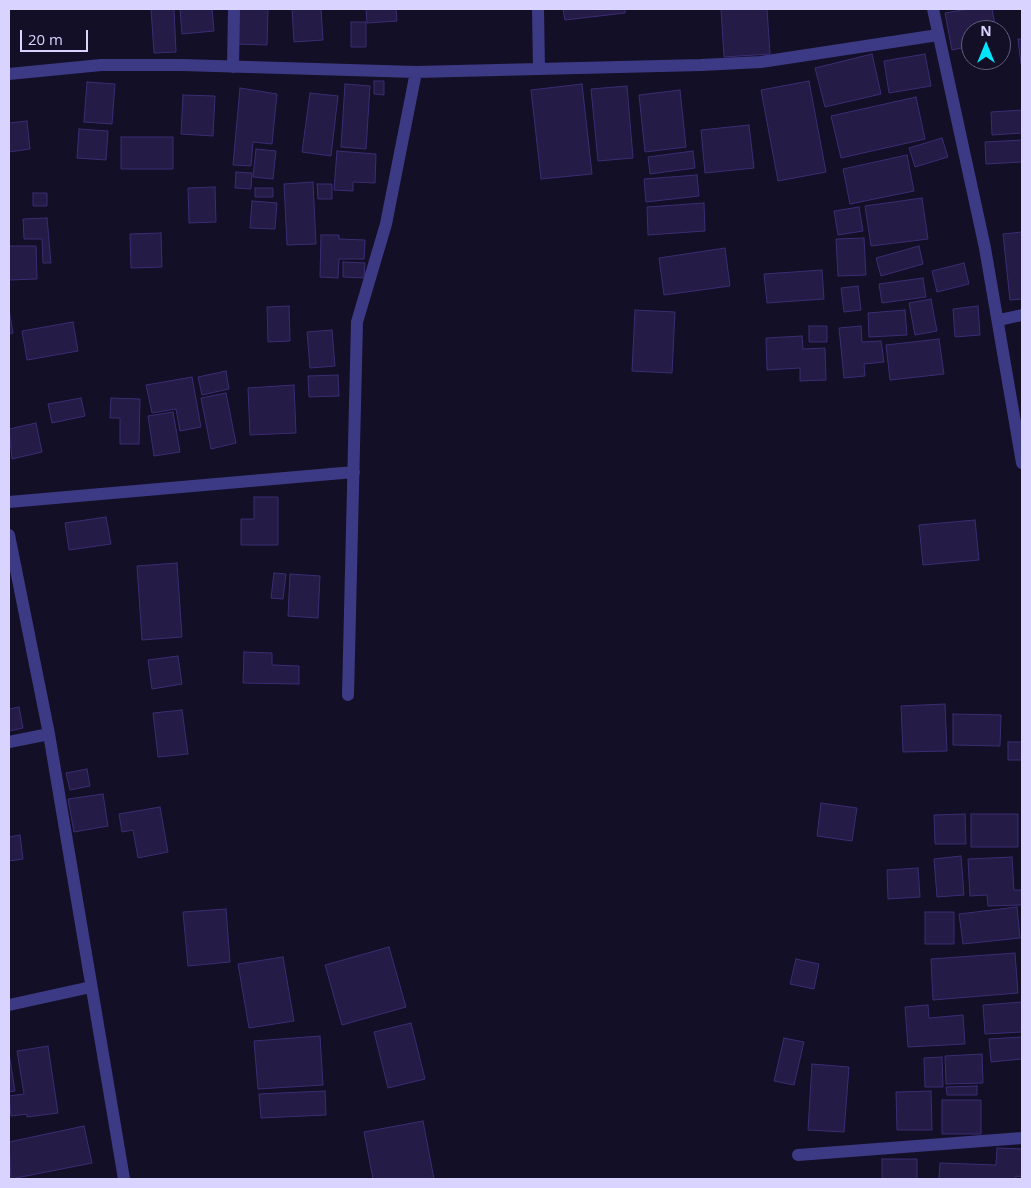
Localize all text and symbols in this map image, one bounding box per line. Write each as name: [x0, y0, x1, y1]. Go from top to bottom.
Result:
scale bar: [22, 20, 90, 52]
north arrow: [961, 20, 1011, 70]
text: N: [980, 21, 992, 40]
text: 20 m: [28, 29, 63, 49]

